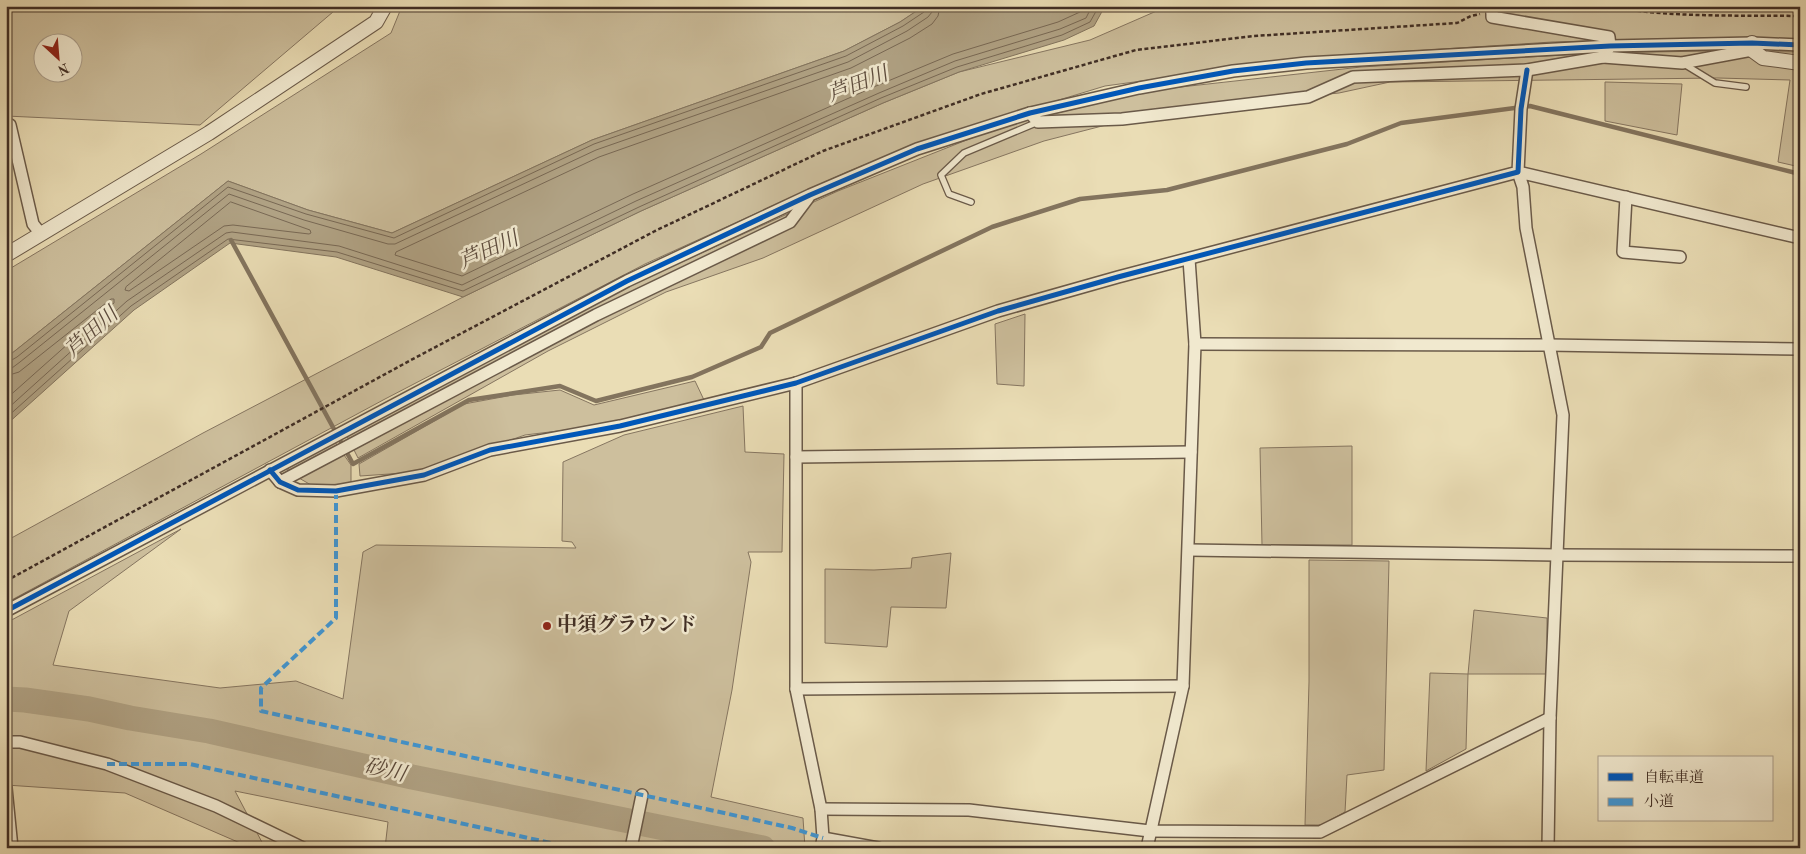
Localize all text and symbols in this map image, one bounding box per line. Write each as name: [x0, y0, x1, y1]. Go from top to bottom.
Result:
north arrow: [32, 32, 82, 82]
text: N: [55, 60, 71, 78]
water label: 芦田川: [824, 61, 893, 106]
water label: 芦田川: [455, 226, 524, 273]
water label: 芦田川: [60, 301, 124, 362]
place label: 中須グラウンド: [557, 613, 697, 636]
marker: 中須グラウンド: [541, 620, 553, 632]
water label: 砂川: [362, 754, 410, 786]
legend: [1598, 756, 1774, 822]
text: 自転車道: [1644, 769, 1704, 786]
text: 小道: [1644, 793, 1674, 810]

